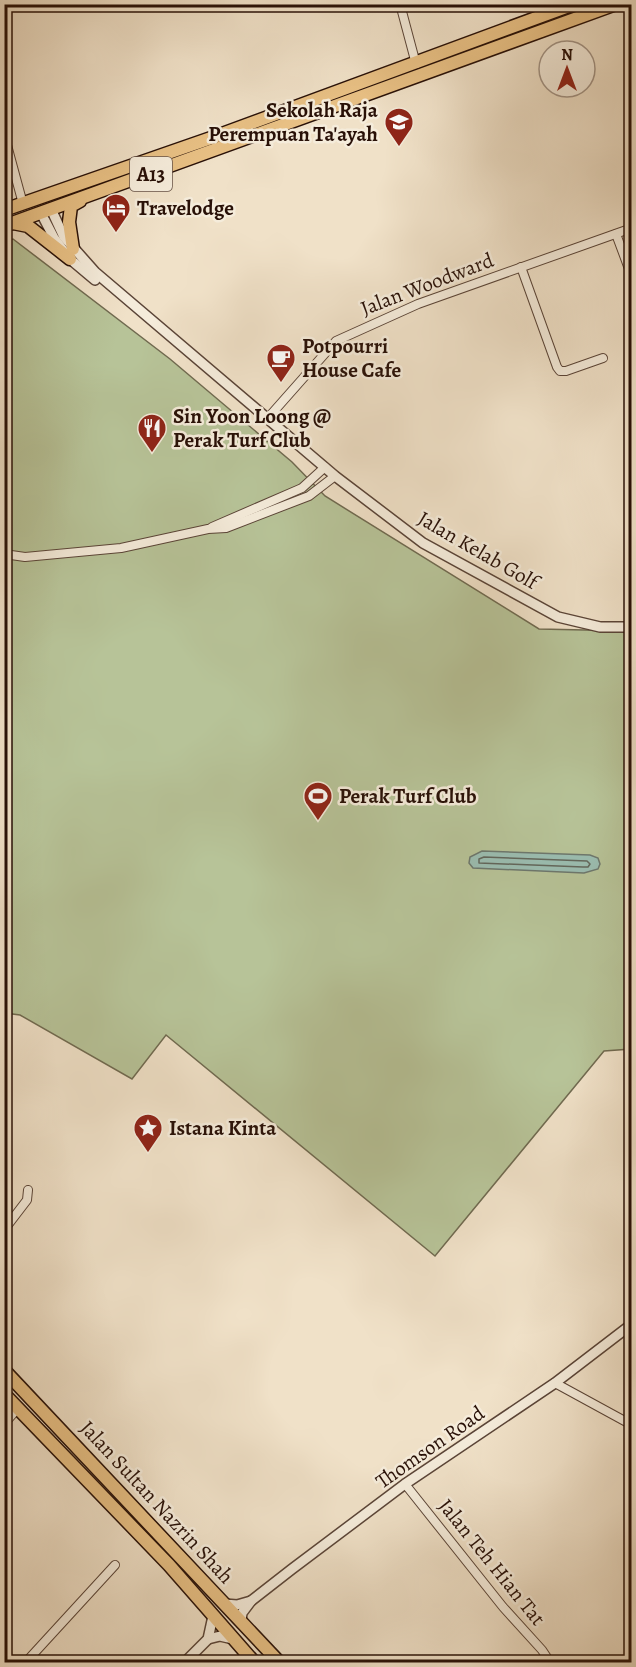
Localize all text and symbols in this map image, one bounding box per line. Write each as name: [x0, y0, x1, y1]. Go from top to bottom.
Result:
north arrow: [537, 39, 597, 99]
text: N: [561, 44, 573, 66]
place label: Sekolah Raja Perempuan Ta'ayah: [208, 96, 379, 148]
school or university icon: Sekolah Raja Perempuan Ta'ayah: [383, 106, 415, 148]
road number: A13: [130, 157, 172, 191]
hotel icon: Travelodge: [100, 192, 132, 234]
place label: Travelodge: [137, 194, 234, 222]
street label: Jalan Woodward: [357, 246, 498, 322]
place label: Potpourri House Cafe: [302, 332, 402, 384]
cafe icon: Potpourri House Cafe: [265, 342, 297, 384]
place label: Sin Yoon Loong @ Perak Turf Club: [173, 402, 331, 454]
restaurant icon: Sin Yoon Loong @ Perak Turf Club: [136, 412, 168, 454]
street label: Jalan Kelab Golf: [413, 504, 546, 597]
sports icon: Perak Turf Club: [302, 780, 334, 822]
place label: Perak Turf Club: [339, 782, 477, 810]
place icon: Istana Kinta: [132, 1112, 164, 1154]
place label: Istana Kinta: [169, 1114, 277, 1142]
street label: Thomson Road: [370, 1399, 491, 1495]
street label: Jalan Sultan Nazrin Shah: [74, 1414, 240, 1590]
street label: Jalan Teh Hian Tat: [432, 1493, 552, 1631]

